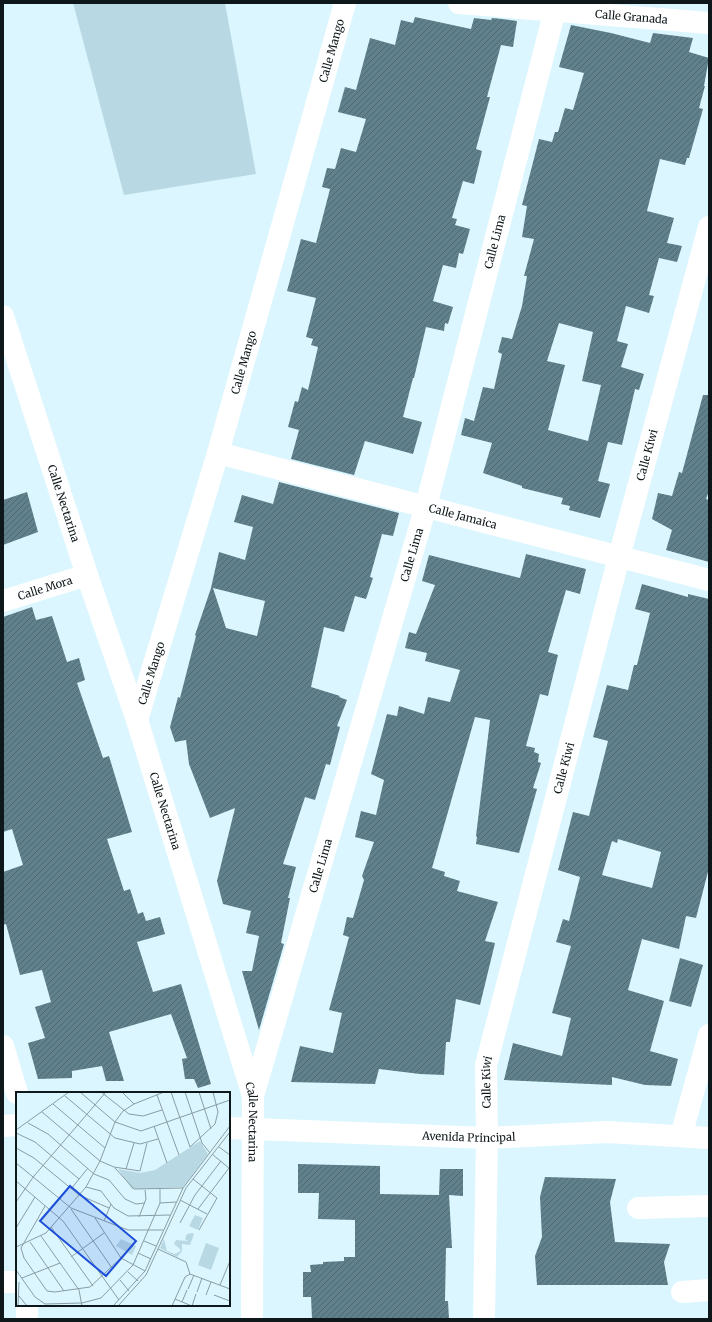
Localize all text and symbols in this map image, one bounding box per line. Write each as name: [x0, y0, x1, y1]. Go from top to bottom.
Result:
street label: Calle Granada: [595, 7, 668, 27]
street label: Calle Mango: [316, 17, 347, 84]
street label: Calle Lima: [481, 213, 509, 270]
street label: Calle Mango: [228, 329, 259, 396]
street label: Calle Kiwi: [633, 427, 661, 482]
street label: Calle Nectarina: [45, 463, 83, 544]
street label: Calle Jamaica: [427, 501, 499, 532]
street label: Calle Lima: [397, 526, 426, 583]
street label: Calle Mora: [16, 573, 74, 603]
street label: Calle Mango: [135, 639, 168, 706]
street label: Calle Kiwi: [550, 740, 577, 795]
street label: Calle Nectarina: [147, 771, 184, 852]
street label: Calle Lima: [306, 837, 335, 894]
street label: Calle Kiwi: [478, 1054, 495, 1109]
street label: Calle Nectarina: [242, 1080, 260, 1162]
inset map: [16, 1092, 230, 1306]
street label: Avenida Principal: [421, 1128, 516, 1145]

